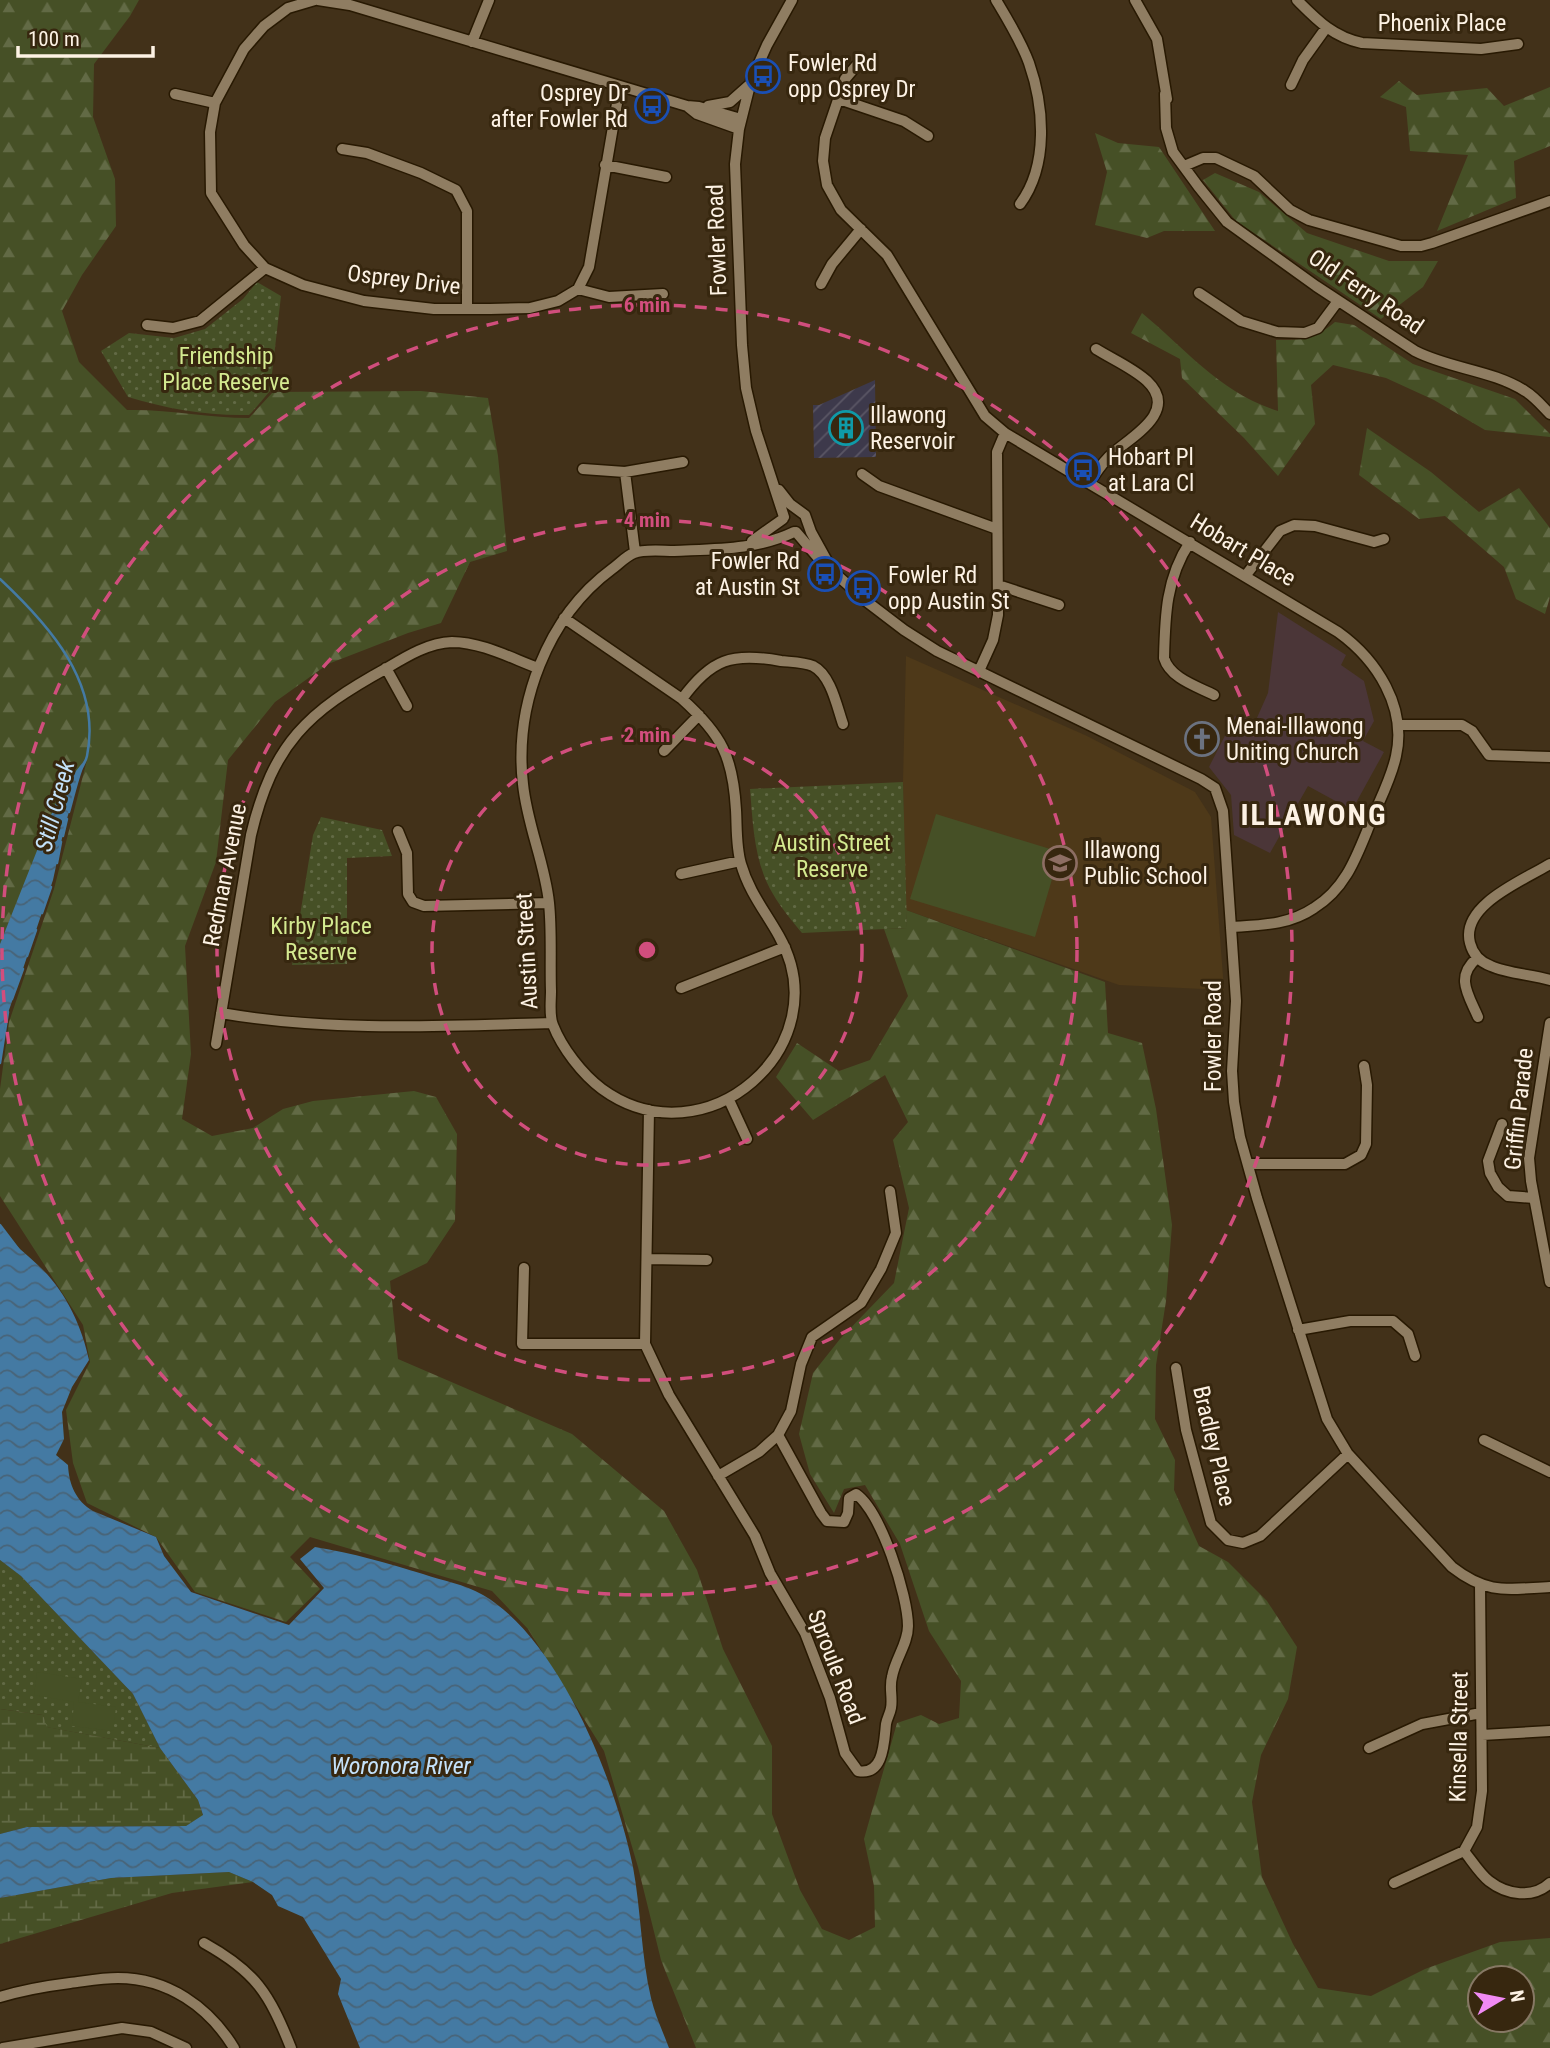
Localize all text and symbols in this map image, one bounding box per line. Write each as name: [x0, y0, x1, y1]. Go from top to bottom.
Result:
street label: Phoenix Place: [1378, 10, 1506, 37]
scale bar: [18, 14, 152, 58]
text: 100 m: [28, 27, 80, 51]
place label: Fowler Rd opp Osprey Dr: [788, 50, 916, 103]
bus stop icon: Fowler Rd opp Osprey Dr: [744, 57, 782, 95]
place label: Osprey Dr after Fowler Rd: [491, 80, 628, 133]
bus stop icon: Osprey Dr after Fowler Rd: [633, 87, 671, 125]
street label: Fowler Road: [702, 184, 732, 296]
street label: Old Ferry Road: [1303, 244, 1429, 340]
street label: Osprey Drive: [346, 260, 462, 300]
text: 6 min: [624, 293, 670, 317]
park label: Friendship Place Reserve: [162, 343, 290, 396]
place label: Illawong Reservoir: [870, 402, 955, 455]
building icon: Illawong Reservoir: [827, 409, 865, 447]
place label: Hobart Pl at Lara Cl: [1108, 444, 1194, 497]
bus stop icon: Hobart Pl at Lara Cl: [1064, 451, 1102, 489]
text: 4 min: [624, 508, 670, 532]
street label: Hobart Place: [1185, 508, 1301, 592]
place label: Fowler Rd at Austin St: [695, 548, 800, 601]
bus stop icon: Fowler Rd at Austin St: [806, 555, 844, 593]
place label: Fowler Rd opp Austin St: [888, 562, 1010, 615]
bus stop icon: Fowler Rd opp Austin St: [844, 569, 882, 607]
place label: Menai-Illawong Uniting Church: [1226, 713, 1364, 766]
church icon: Menai-Illawong Uniting Church: [1183, 720, 1221, 758]
text: 2 min: [624, 723, 670, 747]
water label: Still Creek: [29, 757, 81, 854]
district label: ILLAWONG: [1241, 797, 1387, 832]
street label: Redman Avenue: [198, 801, 252, 949]
park label: Austin Street Reserve: [773, 830, 891, 883]
place label: Illawong Public School: [1084, 837, 1208, 890]
school or university icon: Illawong Public School: [1041, 844, 1079, 882]
street label: Austin Street: [510, 892, 544, 1010]
park label: Kirby Place Reserve: [270, 913, 372, 966]
centre of rings: [635, 938, 659, 962]
street label: Fowler Road: [1200, 980, 1227, 1092]
street label: Griffin Parade: [1499, 1047, 1539, 1171]
street label: Bradley Place: [1187, 1383, 1241, 1509]
street label: Sproule Road: [802, 1606, 870, 1728]
street label: Kinsella Street: [1444, 1671, 1474, 1803]
water label: Woronora River: [331, 1752, 472, 1780]
north arrow: [1466, 1964, 1536, 2034]
text: N: [1505, 1988, 1530, 2004]

